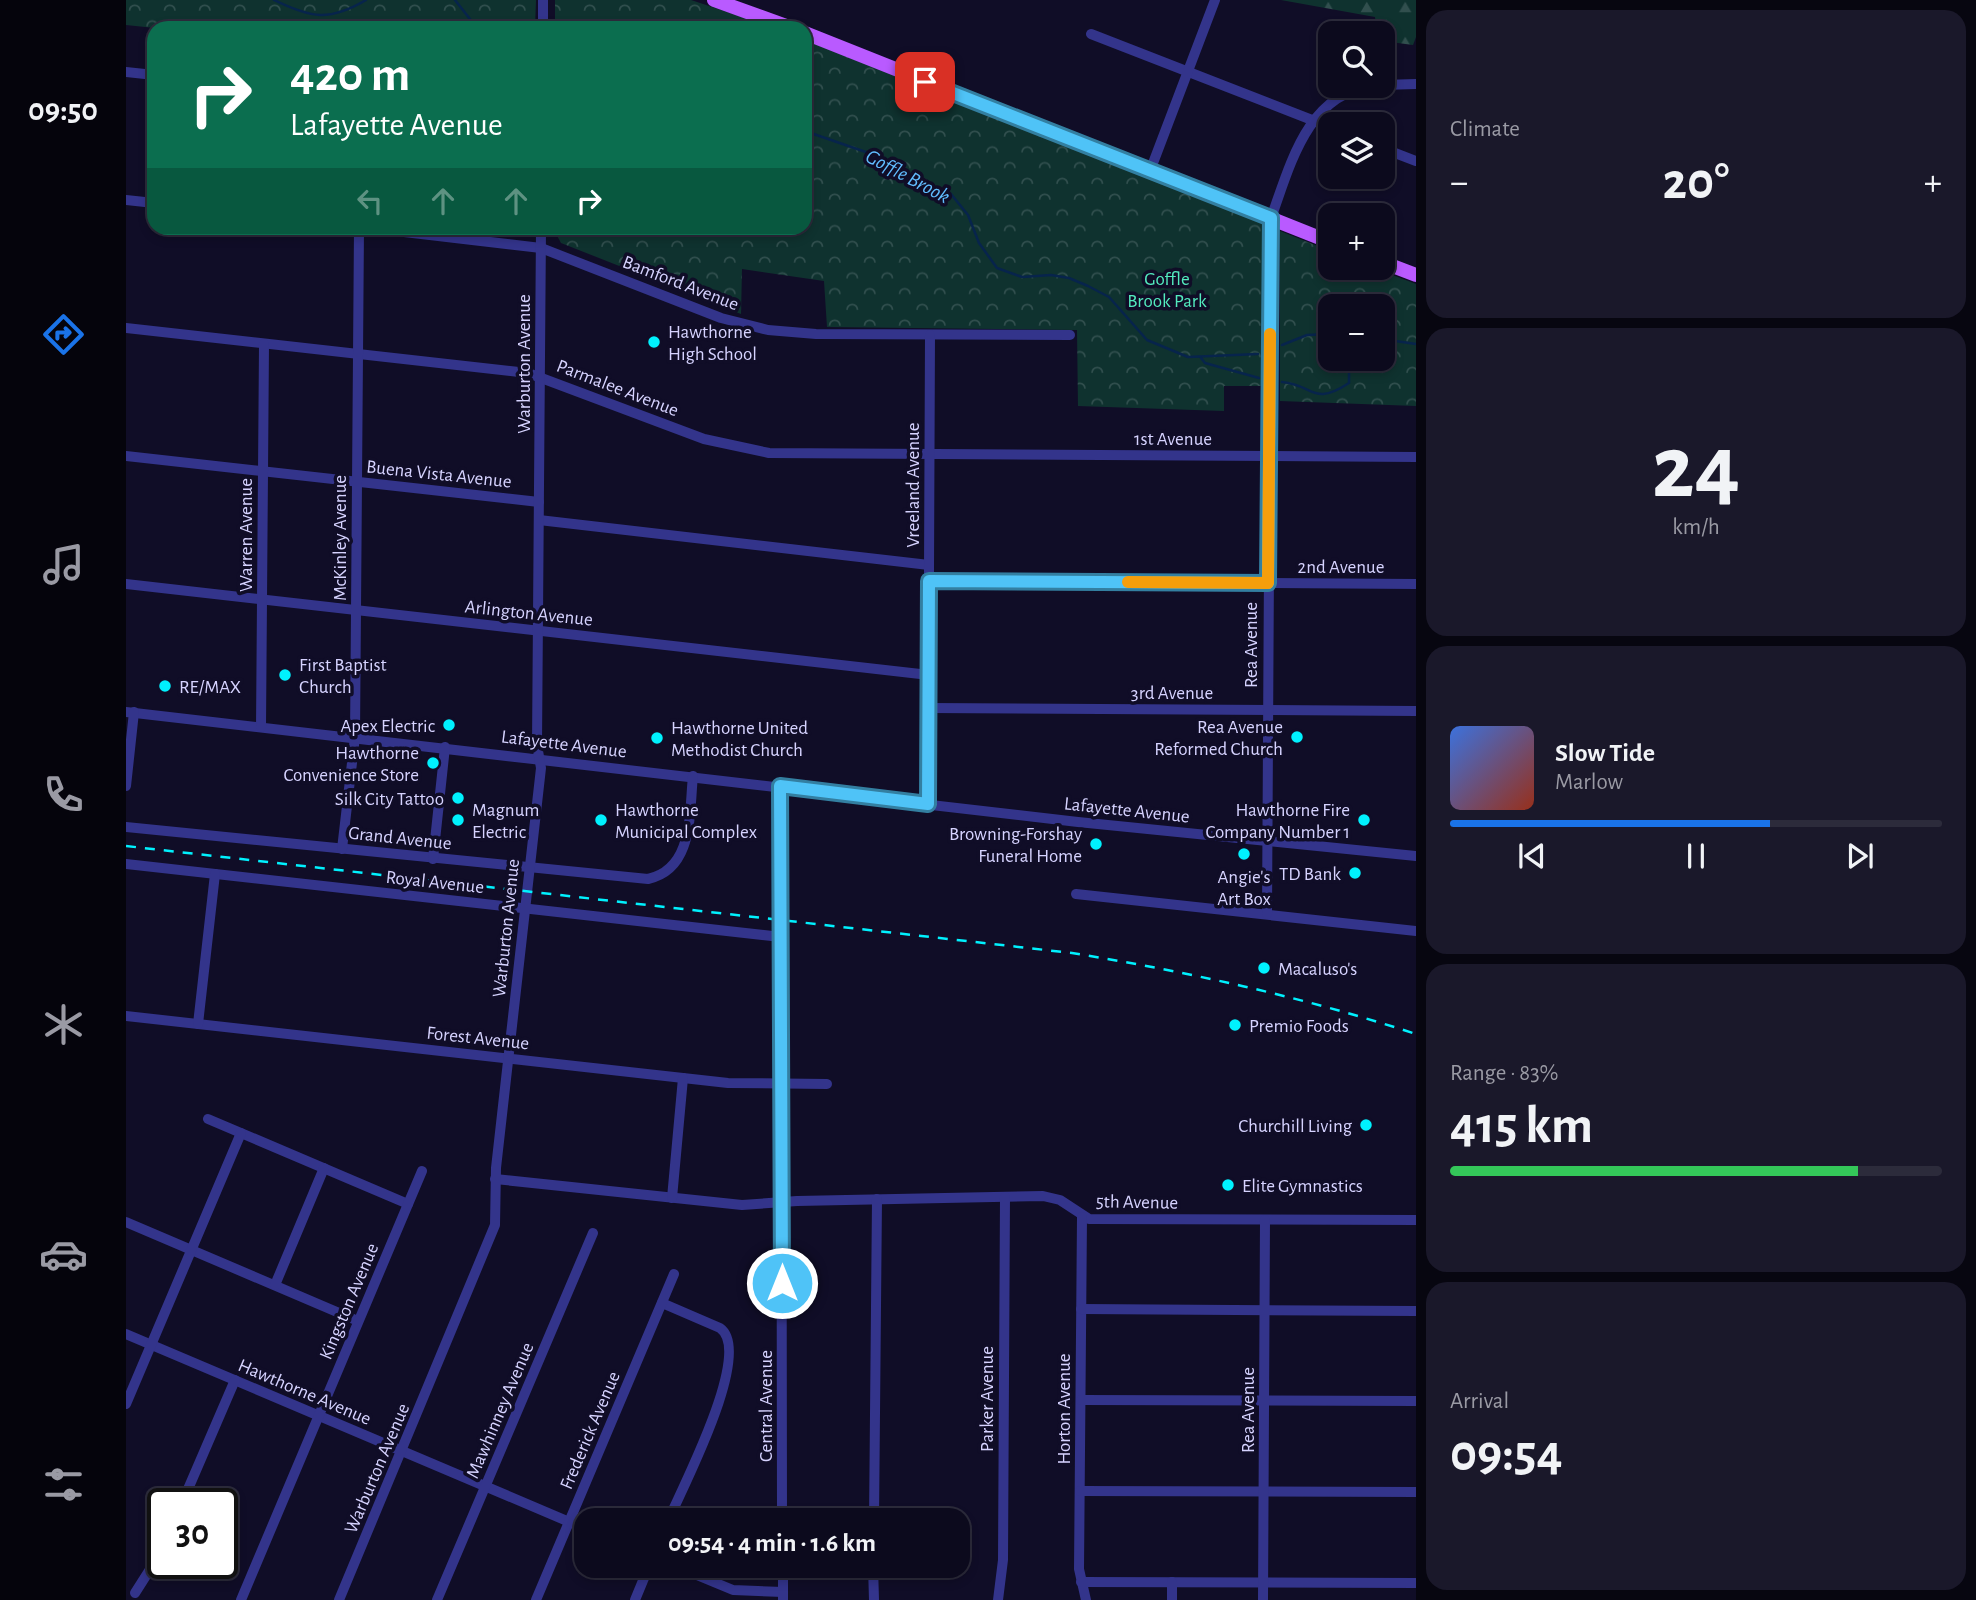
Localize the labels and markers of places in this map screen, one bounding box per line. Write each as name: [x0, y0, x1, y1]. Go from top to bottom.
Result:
pin: [895, 52, 955, 112]
place label: Hawthorne High School: [668, 323, 757, 364]
marker: Hawthorne High School: [646, 334, 662, 350]
place label: First Baptist Church: [299, 656, 387, 697]
marker: First Baptist Church: [277, 667, 293, 683]
marker: RE/MAX: [157, 678, 173, 694]
place label: RE/MAX: [179, 678, 241, 697]
place label: Apex Electric: [341, 717, 435, 736]
marker: Apex Electric: [441, 717, 457, 733]
place label: Rea Avenue Reformed Church: [1154, 718, 1283, 759]
place label: Hawthorne United Methodist Church: [671, 719, 808, 760]
marker: Rea Avenue Reformed Church: [1289, 729, 1305, 745]
marker: Hawthorne United Methodist Church: [649, 730, 665, 746]
place label: Hawthorne Convenience Store: [283, 744, 419, 785]
marker: Hawthorne Convenience Store: [425, 755, 441, 771]
place label: Silk City Tattoo: [335, 790, 444, 809]
marker: Silk City Tattoo: [450, 790, 466, 806]
place label: Magnum Electric: [472, 801, 539, 842]
place label: Hawthorne Municipal Complex: [615, 801, 757, 842]
place label: Hawthorne Fire Company Number 1: [1205, 801, 1350, 842]
marker: Magnum Electric: [450, 812, 466, 828]
marker: Hawthorne Municipal Complex: [593, 812, 609, 828]
marker: Hawthorne Fire Company Number 1: [1356, 812, 1372, 828]
place label: Browning-Forshay Funeral Home: [949, 825, 1082, 866]
marker: Browning-Forshay Funeral Home: [1088, 836, 1104, 852]
marker: Angie's Art Box: [1236, 846, 1252, 862]
place label: TD Bank: [1279, 865, 1341, 884]
marker: TD Bank: [1347, 865, 1363, 881]
place label: Angie's Art Box: [1217, 868, 1271, 909]
marker: Macaluso's: [1256, 960, 1272, 976]
place label: Macaluso's: [1278, 960, 1357, 979]
marker: Premio Foods: [1227, 1017, 1243, 1033]
place label: Premio Foods: [1249, 1017, 1349, 1036]
place label: Churchill Living: [1238, 1117, 1353, 1136]
marker: Churchill Living: [1358, 1117, 1374, 1133]
marker: Elite Gymnastics: [1220, 1177, 1236, 1193]
place label: Elite Gymnastics: [1242, 1177, 1363, 1196]

